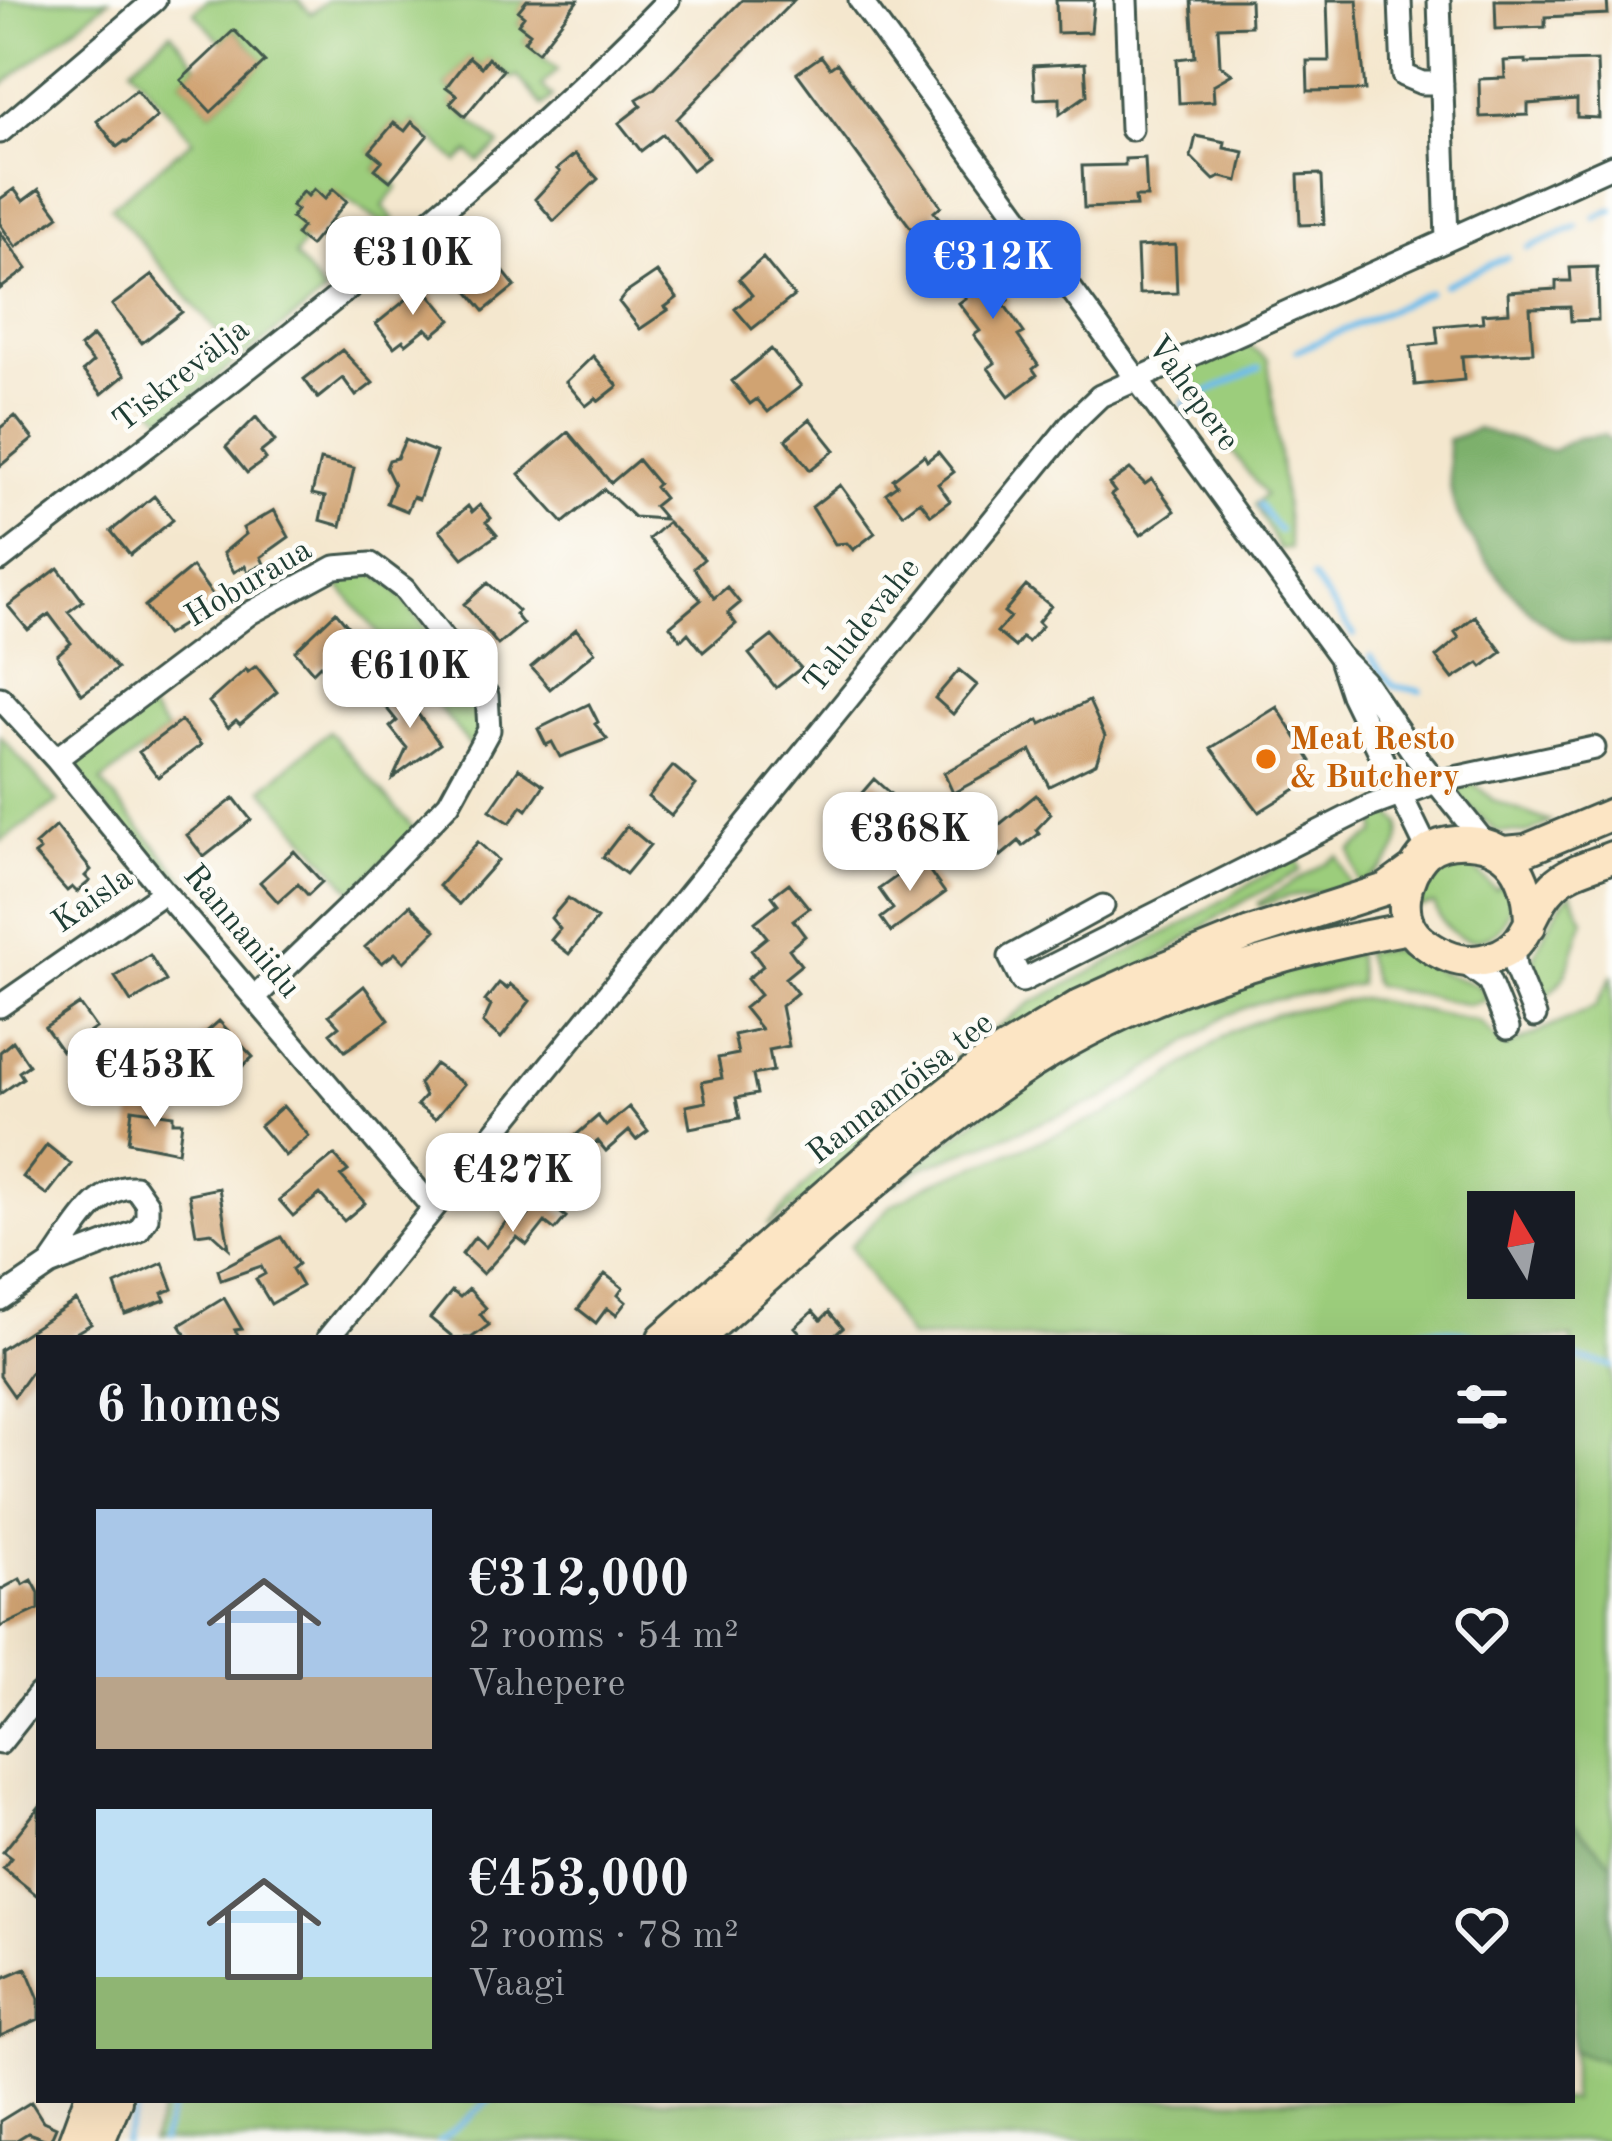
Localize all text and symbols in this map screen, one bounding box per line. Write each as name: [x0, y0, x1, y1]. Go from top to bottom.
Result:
pin: €310K: [329, 216, 497, 318]
pin: €312K: [909, 220, 1077, 322]
text: €310K: [353, 235, 473, 274]
text: €312K: [933, 239, 1053, 278]
street label: Tiskrevälja: [108, 313, 256, 439]
street label: Vahepere: [1139, 330, 1245, 458]
street label: Hoburaua: [180, 534, 318, 634]
street label: Taludevahe: [799, 552, 927, 700]
pin: €610K: [326, 629, 494, 731]
text: €610K: [350, 648, 470, 687]
place label: Meat Resto & Butchery: [1290, 724, 1460, 795]
marker: Meat Resto & Butchery: [1253, 746, 1279, 772]
pin: €368K: [826, 792, 994, 894]
text: €368K: [850, 811, 970, 850]
street label: Rannaniidu: [176, 859, 306, 1005]
street label: Kaisla: [47, 862, 139, 940]
street label: Rannamõisa tee: [802, 1007, 1000, 1171]
pin: €453K: [71, 1028, 239, 1130]
text: €453K: [95, 1047, 215, 1086]
pin: €427K: [429, 1133, 597, 1235]
text: €427K: [453, 1152, 573, 1191]
north arrow: [1467, 1191, 1575, 1299]
map controls: [1467, 1191, 1575, 1299]
icon: filters: [1449, 1374, 1515, 1440]
text: 6 homes: [96, 1382, 281, 1433]
text: €312,000: [468, 1556, 689, 1607]
icon: home: [192, 1557, 336, 1701]
icon: heart: [1449, 1596, 1515, 1662]
text: 2 rooms · 54 m²: [468, 1617, 739, 1656]
text: Vahepere: [468, 1665, 625, 1704]
text: €453,000: [468, 1856, 689, 1907]
icon: home: [192, 1857, 336, 2001]
icon: heart: [1449, 1896, 1515, 1962]
text: 2 rooms · 78 m²: [468, 1917, 739, 1956]
text: Vaagi: [468, 1965, 565, 2004]

